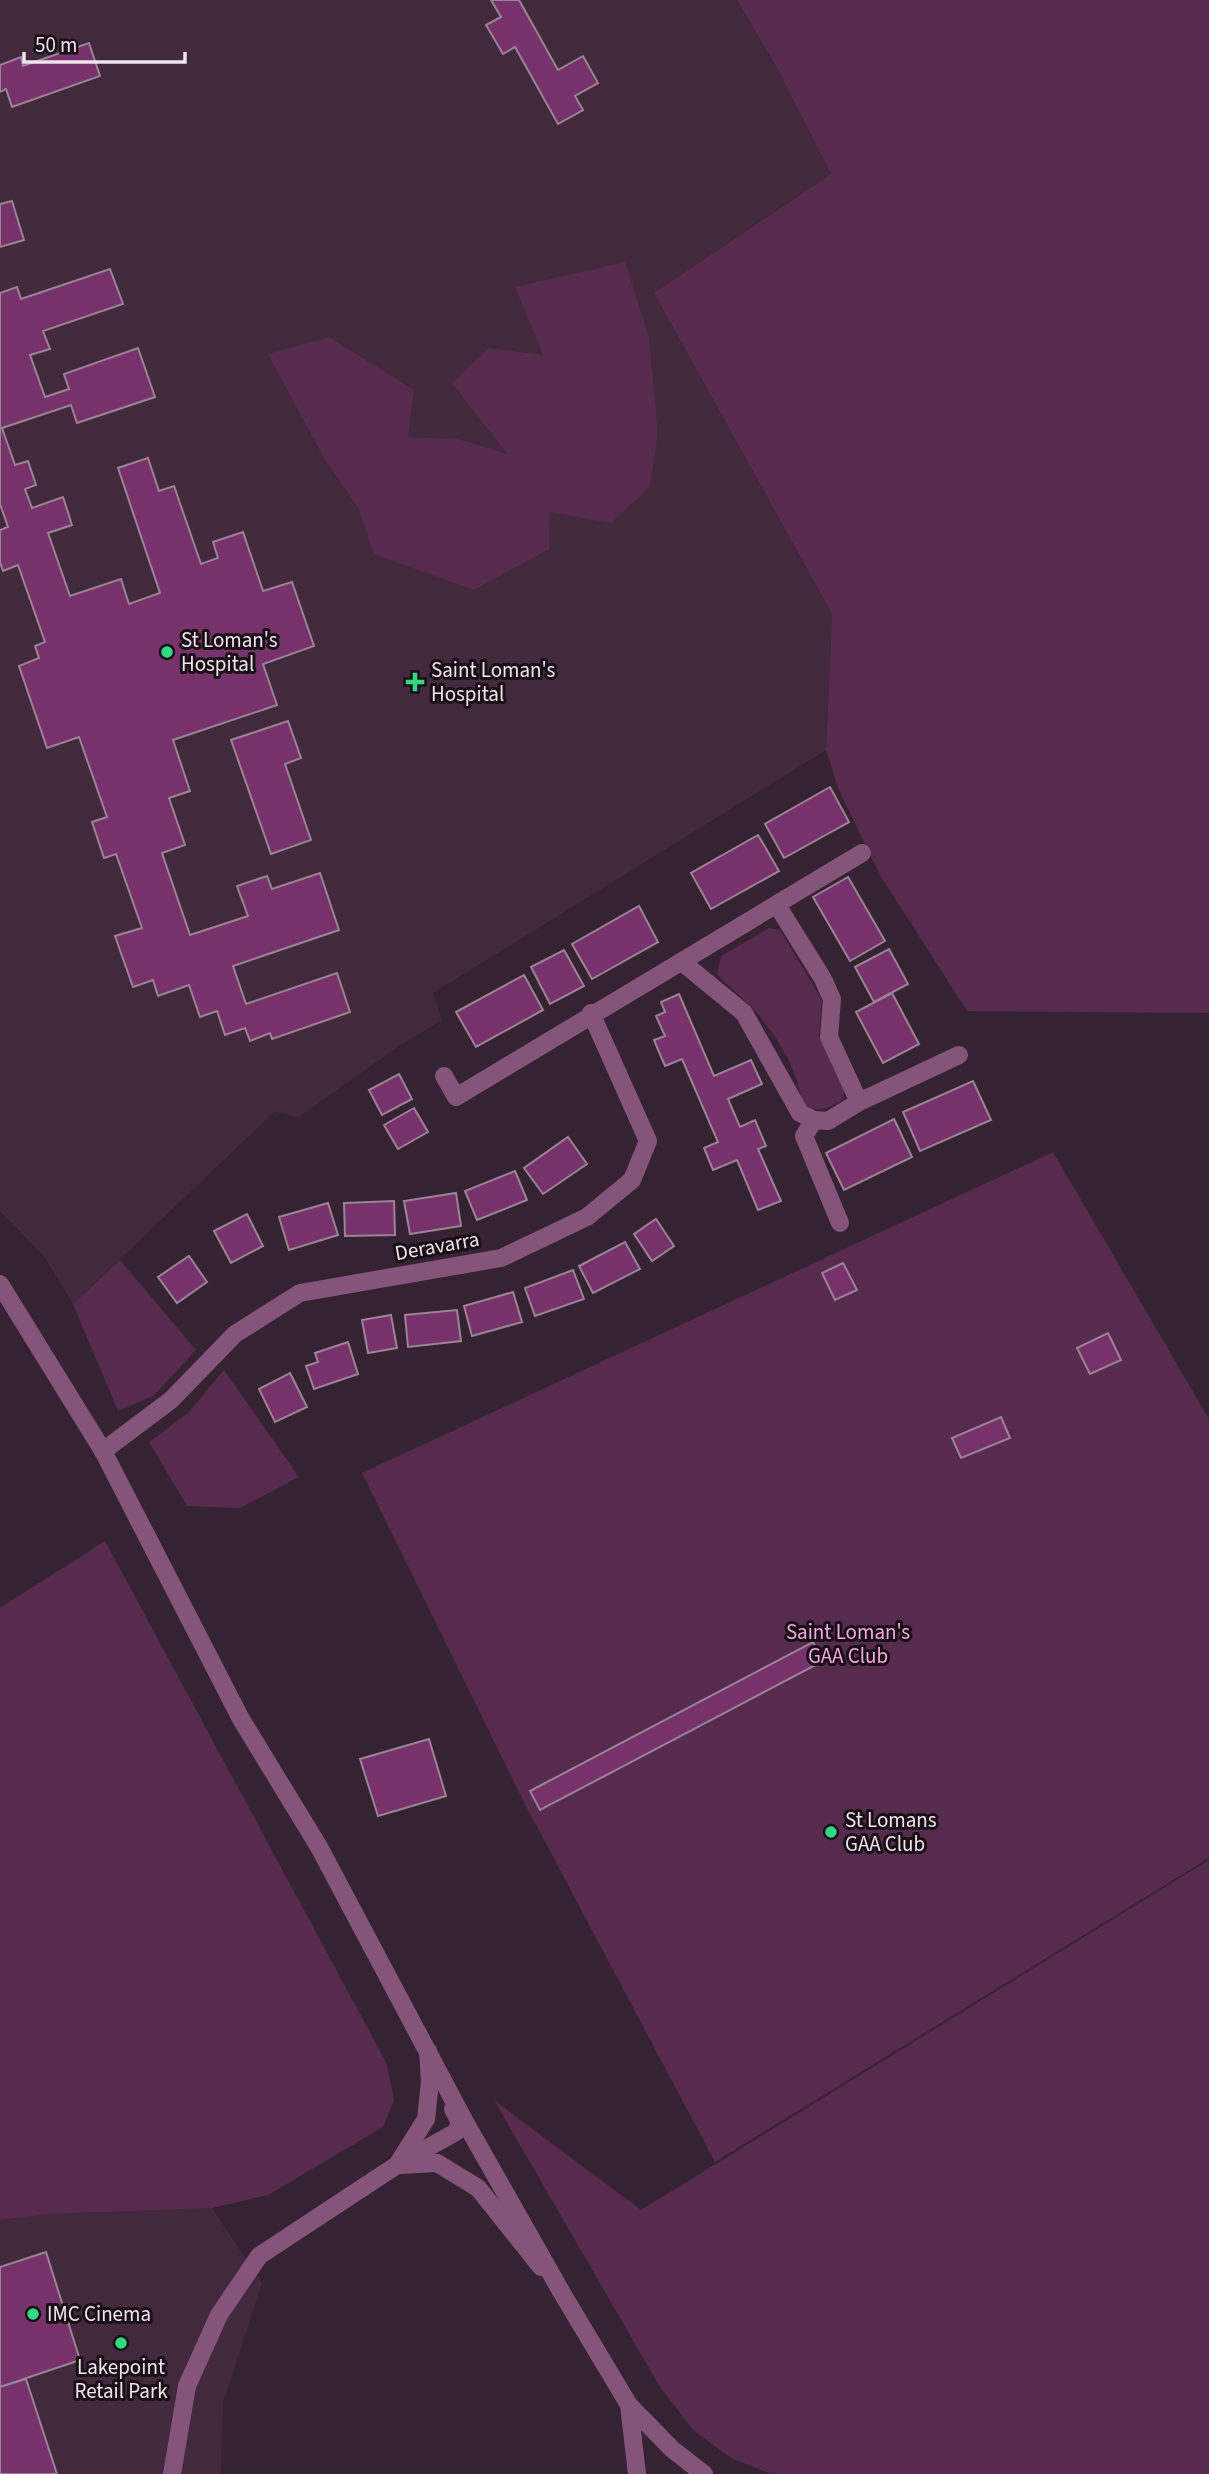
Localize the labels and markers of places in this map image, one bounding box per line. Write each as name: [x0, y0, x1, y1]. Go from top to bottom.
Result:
place label: St Loman's Hospital: [181, 625, 278, 679]
marker: St Loman's Hospital: [159, 644, 175, 660]
place label: Saint Loman's Hospital: [431, 655, 555, 709]
marker: Saint Loman's Hospital: [405, 672, 425, 692]
place label: St Lomans GAA Club: [845, 1805, 937, 1859]
marker: St Lomans GAA Club: [823, 1824, 839, 1840]
place label: IMC Cinema: [47, 2299, 151, 2329]
marker: IMC Cinema: [25, 2306, 41, 2322]
marker: Lakepoint Retail Park: [113, 2335, 129, 2351]
place label: Lakepoint Retail Park: [74, 2352, 168, 2406]

